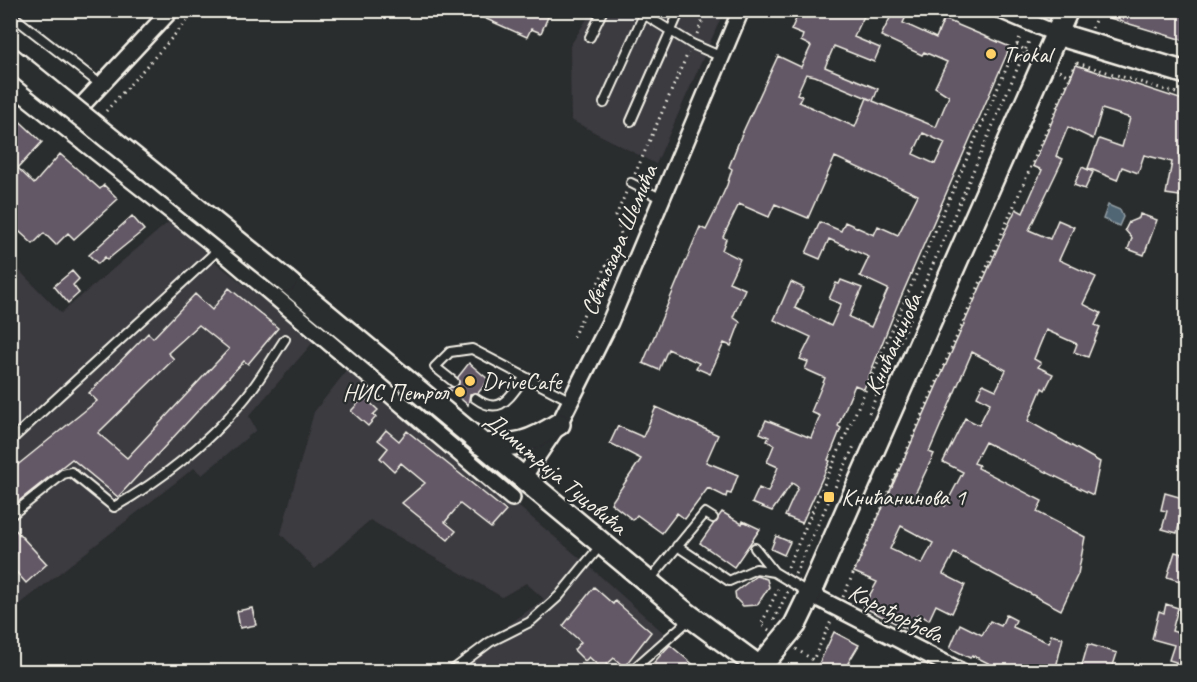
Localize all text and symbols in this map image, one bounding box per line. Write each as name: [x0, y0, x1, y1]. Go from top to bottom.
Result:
place label: Trokal: [1003, 39, 1056, 69]
marker: Trokal: [984, 47, 998, 61]
street label: Светозара Шемића: [574, 159, 665, 320]
street label: Книћанинова: [857, 287, 929, 399]
place label: DriveCafe: [482, 366, 563, 396]
marker: DriveCafe: [463, 374, 477, 388]
place label: НИС Петрол: [343, 377, 450, 407]
marker: НИС Петрол: [453, 385, 467, 399]
street label: Димитрија Туцовића: [479, 405, 634, 542]
place label: Книћанинова 1: [841, 482, 967, 512]
marker: Книћанинова 1: [822, 490, 836, 504]
street label: Карађорђева: [844, 576, 950, 650]

